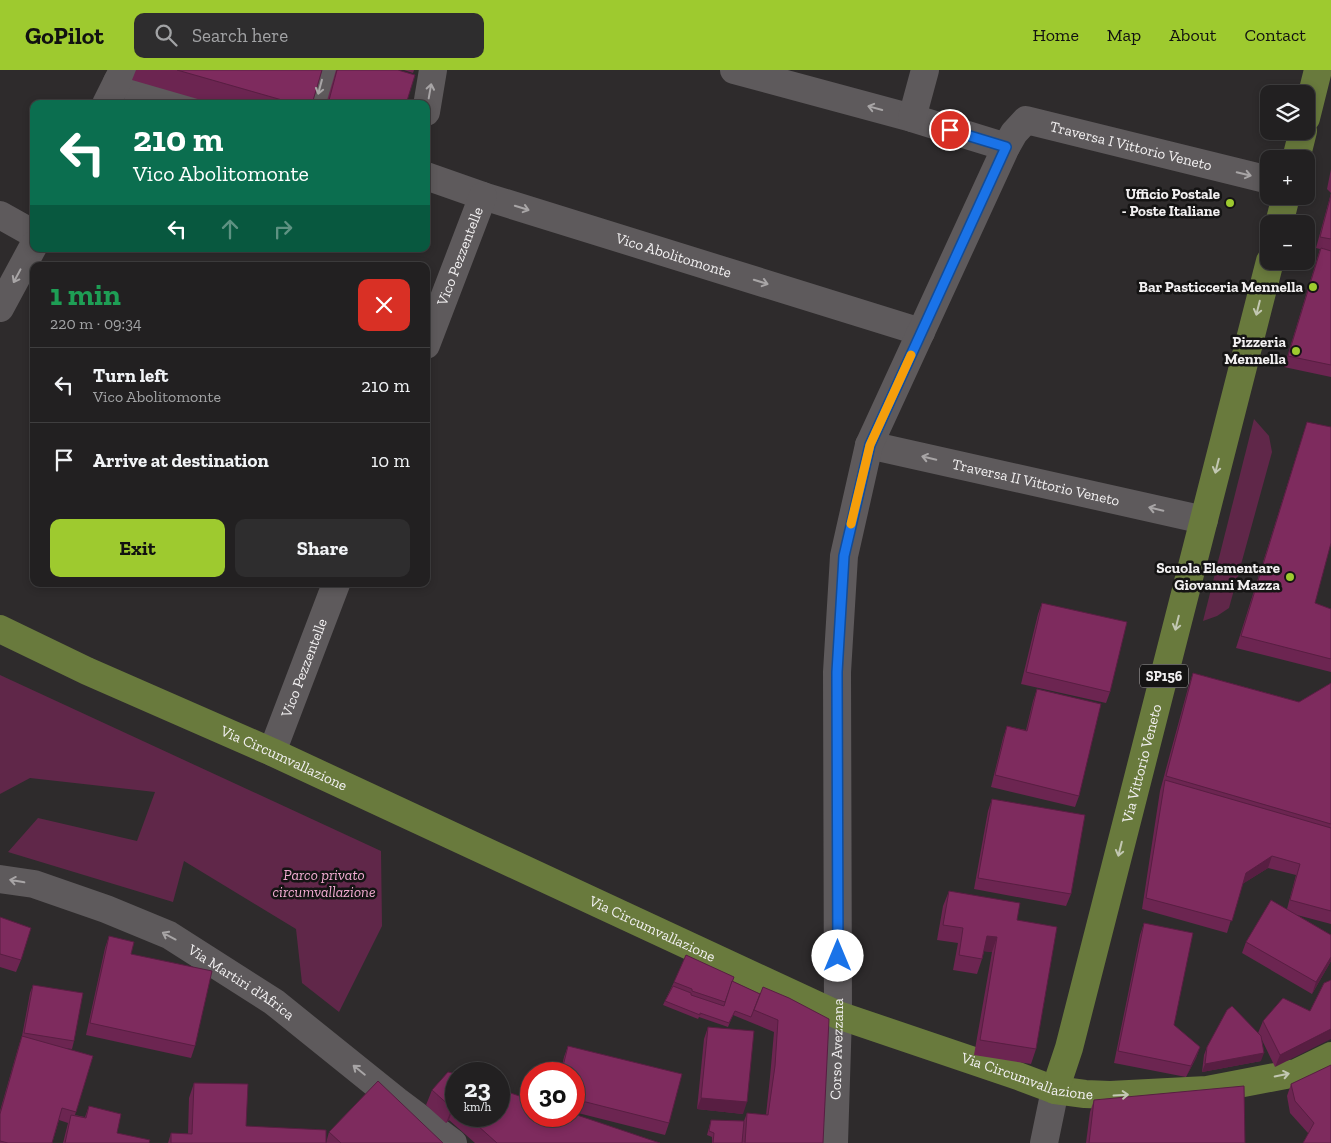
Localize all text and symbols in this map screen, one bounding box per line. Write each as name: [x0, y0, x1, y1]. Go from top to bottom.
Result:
search box: [134, 13, 484, 58]
text: GoPilot: [25, 21, 104, 50]
icon: search: [152, 21, 180, 49]
text: Search here: [192, 24, 288, 47]
text: Home: [1032, 24, 1079, 46]
text: Map: [1107, 24, 1141, 46]
text: About: [1169, 24, 1216, 46]
text: Contact: [1244, 24, 1306, 46]
one-way arrow: [315, 78, 324, 94]
one-way arrow: [425, 83, 435, 99]
map controls: [1260, 85, 1315, 270]
button: layers: [1260, 85, 1315, 140]
one-way arrow: [868, 103, 884, 112]
pin: [929, 109, 971, 151]
icon: arrive: [936, 116, 964, 144]
street label: Traversa I Vittorio Veneto: [1048, 117, 1214, 175]
text: 210 m: [133, 118, 223, 160]
icon: left: [50, 120, 115, 185]
button: +: [1260, 150, 1315, 205]
text: Vico Abolitomonte: [133, 160, 309, 187]
one-way arrow: [1236, 170, 1252, 179]
place label: Ufficio Postale - Poste Italiane: [1122, 185, 1220, 220]
marker: Ufficio Postale - Poste Italiane: [1224, 197, 1236, 209]
one-way arrow: [514, 203, 530, 213]
street label: Vico Pezzentelle: [433, 204, 487, 309]
icon: left: [163, 215, 191, 243]
icon: ahead: [216, 215, 244, 243]
icon: right: [269, 215, 297, 243]
button: −: [1260, 215, 1315, 270]
street label: Vico Abolitomonte: [613, 228, 734, 282]
one-way arrow: [12, 268, 21, 283]
text: 1 min: [50, 277, 121, 313]
one-way arrow: [753, 278, 769, 287]
place label: Bar Pasticceria Mennella: [1139, 278, 1303, 296]
button: close: [358, 279, 410, 331]
marker: Bar Pasticceria Mennella: [1307, 281, 1319, 293]
one-way arrow: [1252, 300, 1262, 316]
text: 220 m · 09:34: [50, 314, 142, 333]
place label: Pizzeria Mennella: [1224, 333, 1286, 368]
marker: Pizzeria Mennella: [1290, 345, 1302, 357]
text: Turn left: [93, 364, 168, 387]
icon: left: [50, 371, 78, 399]
text: 210 m: [361, 374, 410, 397]
text: Vico Abolitomonte: [93, 387, 221, 406]
icon: arrive: [50, 446, 78, 474]
text: Arrive at destination: [93, 449, 269, 472]
text: 10 m: [371, 449, 410, 472]
one-way arrow: [921, 453, 937, 463]
street label: Traversa II Vittorio Veneto: [950, 455, 1122, 510]
one-way arrow: [1212, 457, 1221, 473]
one-way arrow: [1148, 504, 1164, 513]
button: Exit: [50, 519, 225, 577]
button: Share: [235, 519, 410, 577]
place label: Scuola Elementare Giovanni Mazza: [1156, 559, 1280, 594]
marker: Scuola Elementare Giovanni Mazza: [1284, 571, 1296, 583]
one-way arrow: [1172, 615, 1181, 631]
street label: Vico Pezzentelle: [277, 616, 331, 721]
road number: SP156: [1140, 664, 1188, 688]
street label: Via Vittorio Veneto: [1118, 702, 1166, 826]
street label: Via Circumvallazione: [217, 721, 350, 795]
one-way arrow: [1114, 840, 1124, 856]
park label: Parco privato circumvallazione: [272, 866, 376, 901]
one-way arrow: [9, 876, 25, 886]
street label: Via Circumvallazione: [585, 891, 718, 966]
position arrow: [811, 929, 863, 981]
one-way arrow: [162, 931, 177, 941]
street label: Via Martiri d'Africa: [184, 940, 298, 1024]
street label: Corso Avezzana: [826, 998, 847, 1100]
street label: Via Circumvallazione: [958, 1048, 1093, 1103]
speed limit sign: 30: [520, 1062, 585, 1127]
one-way arrow: [352, 1065, 365, 1076]
one-way arrow: [1273, 1070, 1289, 1080]
text: 23: [464, 1073, 491, 1103]
one-way arrow: [1113, 1090, 1129, 1099]
text: km/h: [464, 1100, 491, 1114]

